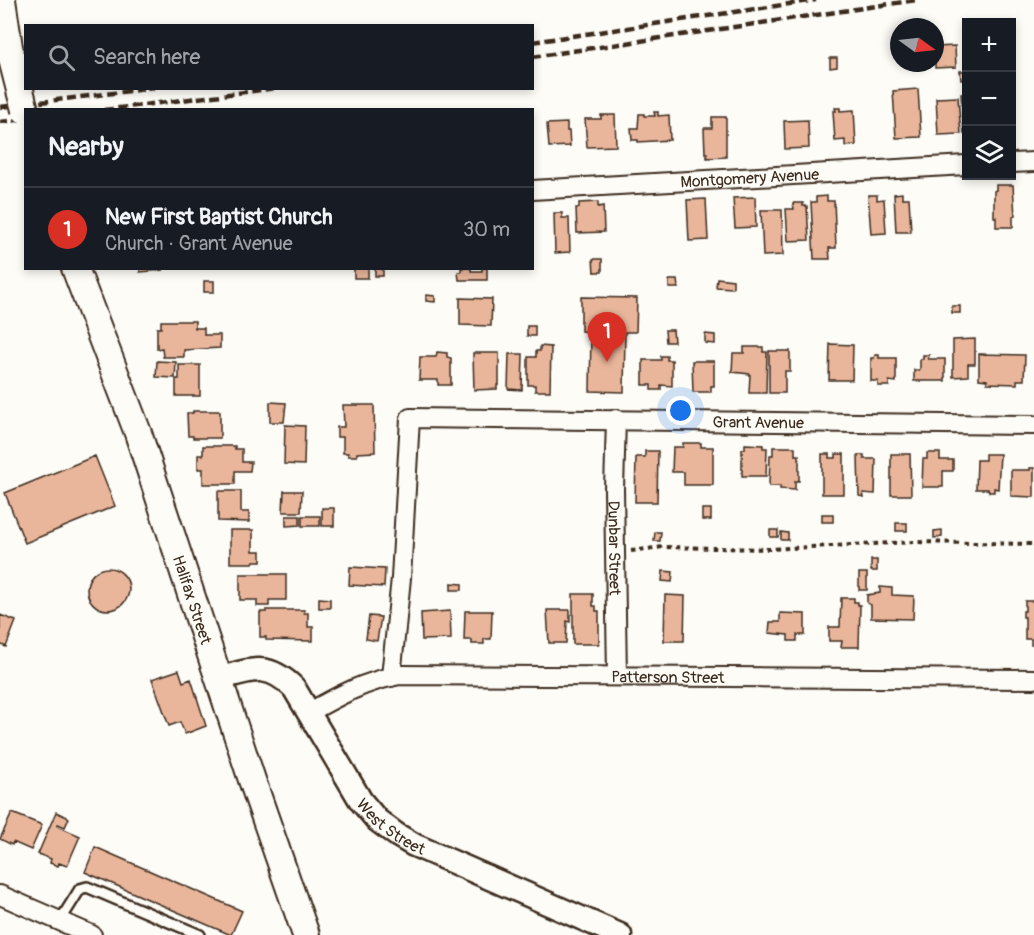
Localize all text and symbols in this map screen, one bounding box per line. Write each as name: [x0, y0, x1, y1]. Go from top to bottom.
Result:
north arrow: [890, 18, 944, 72]
map controls: [962, 18, 1016, 180]
button: +: [962, 18, 1016, 72]
search box: [24, 24, 534, 90]
icon: search: [45, 41, 78, 74]
text: Search here: [93, 43, 200, 71]
button: −: [962, 72, 1016, 126]
button: layers: [962, 126, 1016, 180]
text: Nearby: [48, 131, 124, 163]
street label: Montgomery Avenue: [680, 164, 820, 192]
text: New First Baptist Church: [105, 203, 332, 231]
text: 1: [64, 217, 71, 242]
text: 30 m: [463, 217, 510, 242]
text: Church · Grant Avenue: [105, 231, 293, 256]
pin: 1: [588, 312, 626, 362]
your location: [666, 396, 695, 425]
street label: Grant Avenue: [712, 412, 804, 433]
street label: Dunbar Street: [603, 500, 625, 596]
street label: Halifax Street: [168, 553, 216, 648]
street label: Patterson Street: [611, 667, 725, 688]
street label: West Street: [352, 795, 429, 860]

